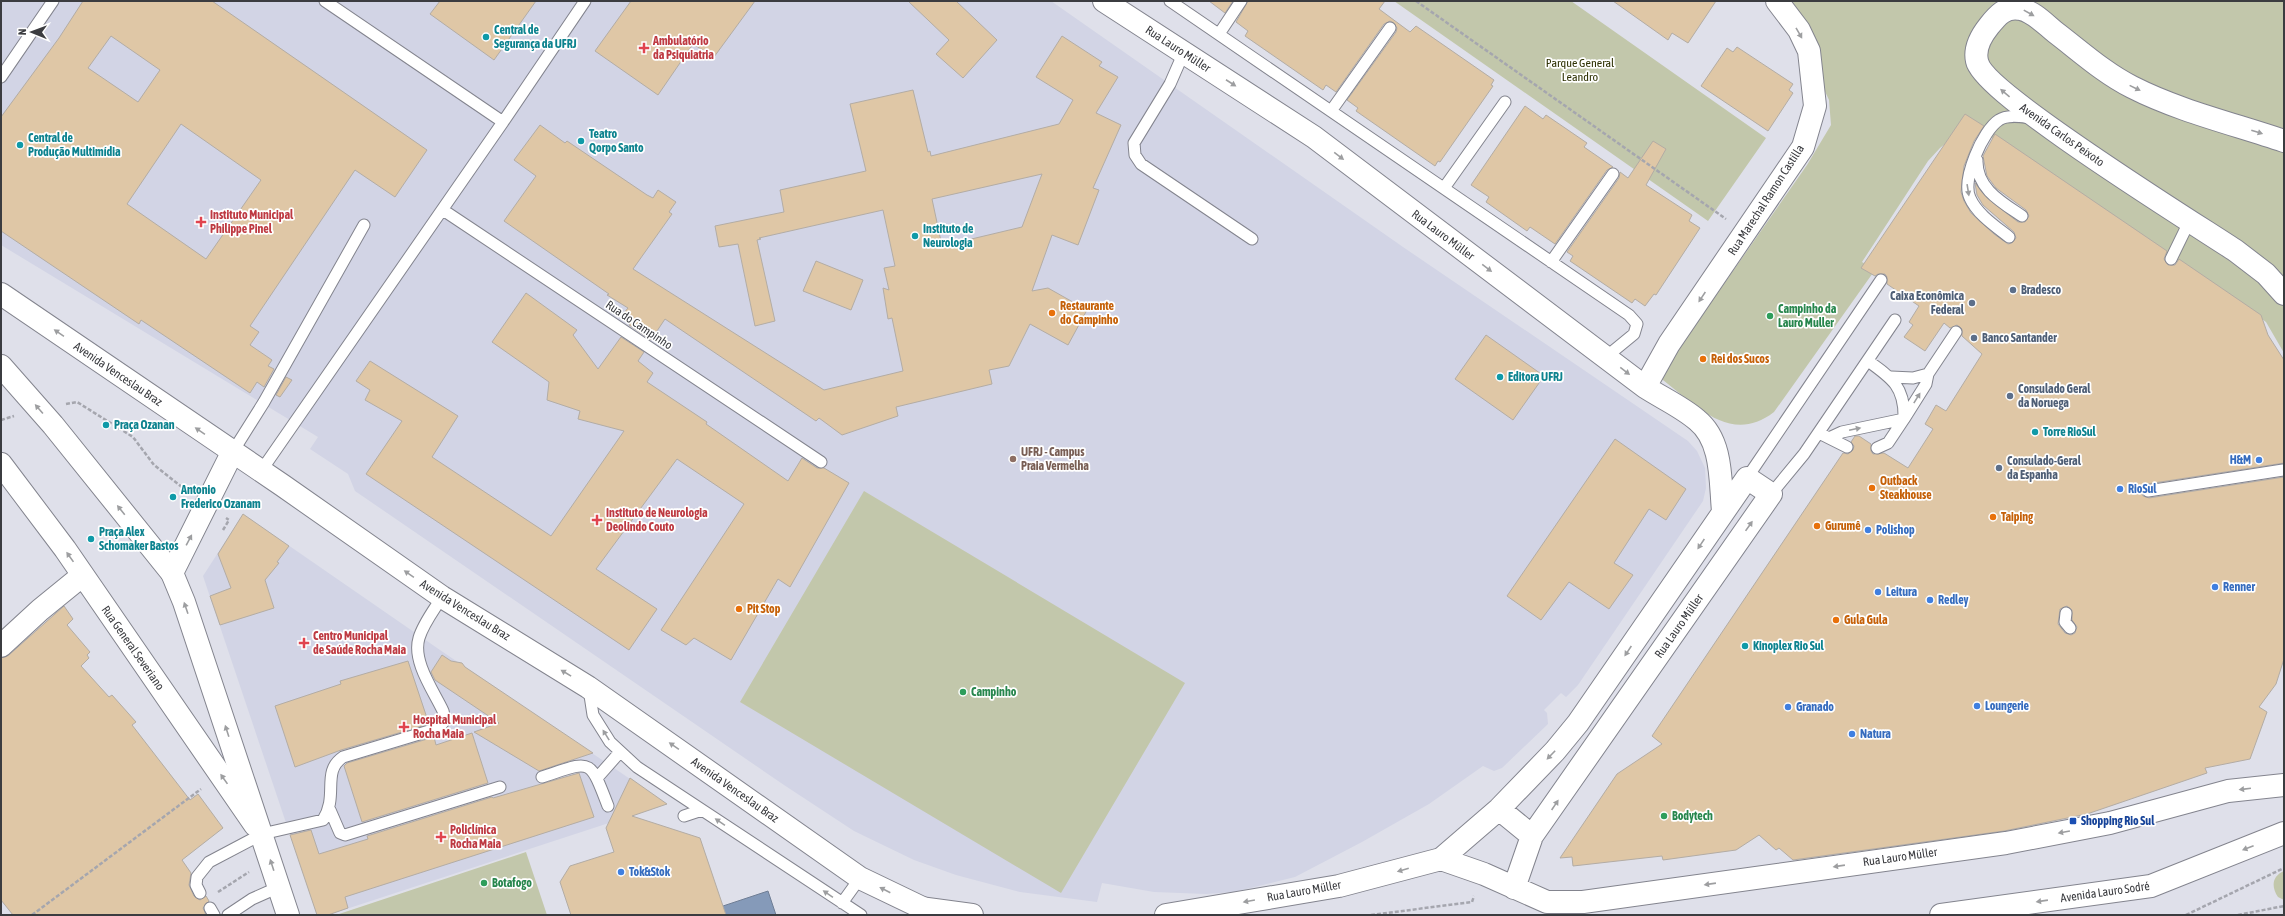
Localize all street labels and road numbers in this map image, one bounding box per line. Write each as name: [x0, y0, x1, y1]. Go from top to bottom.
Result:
street label: Rua Lauro Müller: [1143, 23, 1214, 76]
street label: Avenida Carlos Peixoto: [2017, 101, 2107, 170]
street label: Rua Marechal Ramon Castilla: [1725, 142, 1807, 258]
street label: Rua Lauro Müller: [1409, 207, 1477, 263]
street label: Rua do Campinho: [603, 298, 675, 353]
street label: Avenida Venceslau Braz: [71, 339, 165, 409]
street label: Avenida Venceslau Braz: [417, 577, 513, 644]
street label: Rua Lauro Müller: [1652, 591, 1706, 661]
street label: Rua General Severiano: [99, 603, 168, 693]
street label: Avenida Venceslau Braz: [689, 755, 782, 826]
street label: Rua Lauro Müller: [1862, 845, 1939, 869]
street label: Rua Lauro Müller: [1266, 878, 1343, 904]
street label: Avenida Lauro Sodré: [2060, 879, 2150, 905]

